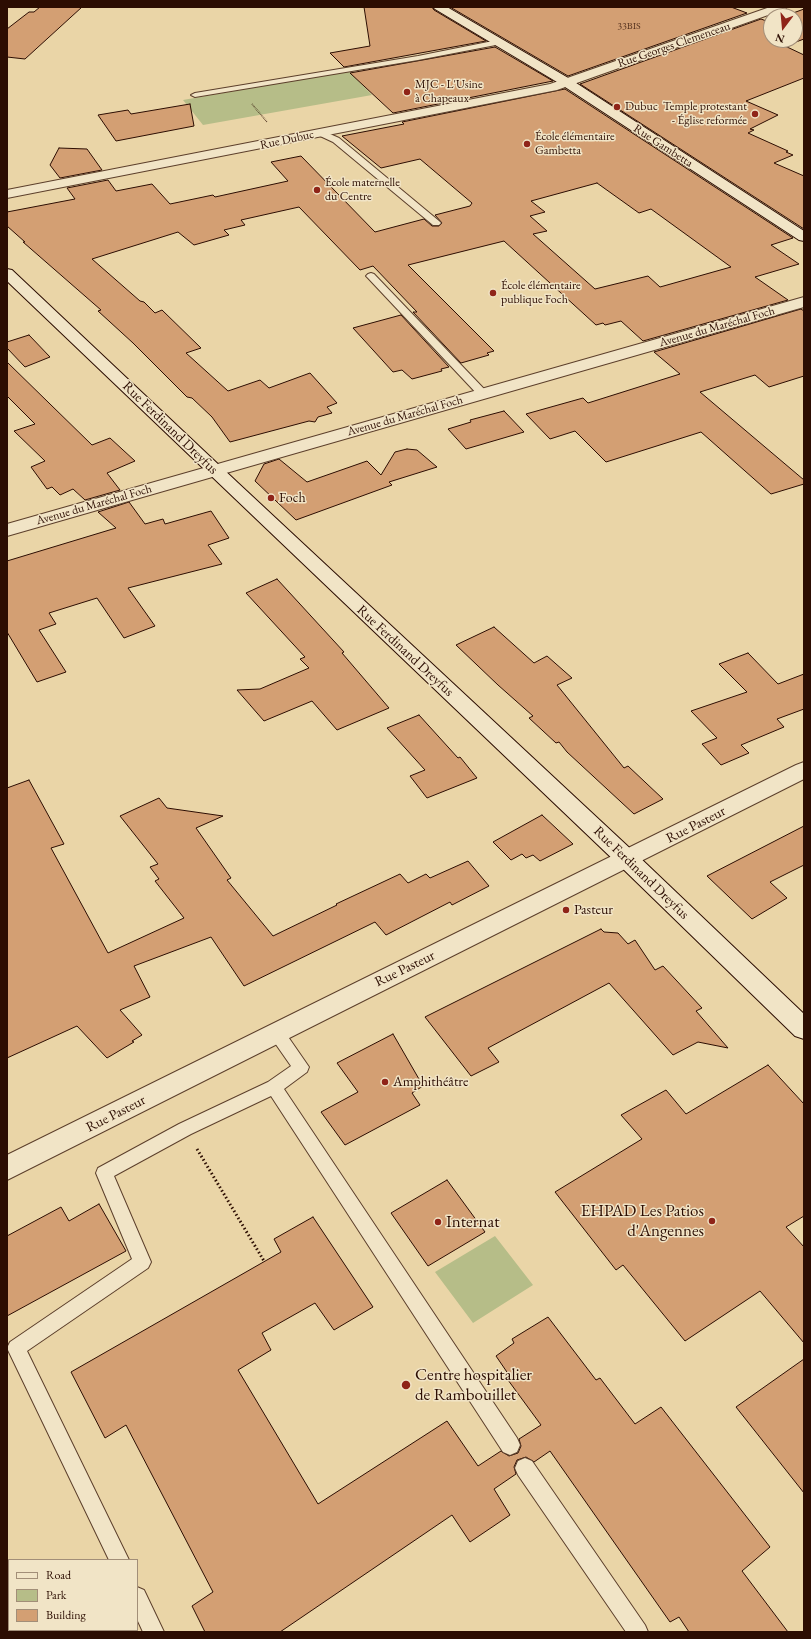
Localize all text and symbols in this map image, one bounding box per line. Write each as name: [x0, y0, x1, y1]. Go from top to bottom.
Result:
north arrow: [763, 8, 803, 48]
street label: Rue Georges Clemenceau: [616, 19, 732, 71]
house number: 33BIS: [617, 20, 641, 32]
text: N: [774, 31, 786, 47]
place label: MJC - L'Usine à Chapeaux: [415, 78, 483, 106]
marker: MJC - L'Usine à Chapeaux: [402, 87, 412, 97]
place label: Dubuc: [625, 100, 658, 114]
place label: Temple protestant - Église reformée: [663, 100, 747, 128]
marker: Dubuc: [612, 102, 622, 112]
marker: Temple protestant - Église reformée: [750, 109, 760, 119]
street label: Rue Gambetta: [631, 121, 695, 171]
street label: Rue Dubuc: [259, 127, 315, 153]
place label: École élémentaire Gambetta: [535, 130, 615, 158]
marker: École élémentaire Gambetta: [522, 139, 532, 149]
place label: École maternelle du Centre: [325, 176, 400, 204]
marker: École maternelle du Centre: [312, 185, 322, 195]
place label: École élémentaire publique Foch: [501, 279, 581, 307]
marker: École élémentaire publique Foch: [488, 288, 498, 298]
street label: Avenue du Maréchal Foch: [658, 304, 776, 350]
street label: Rue Ferdinand Dreyfus: [119, 378, 221, 478]
street label: Avenue du Maréchal Foch: [346, 393, 464, 439]
street label: Avenue du Maréchal Foch: [35, 482, 153, 528]
place label: Foch: [279, 490, 306, 506]
marker: Foch: [266, 493, 276, 503]
street label: Rue Ferdinand Dreyfus: [353, 602, 457, 700]
street label: Rue Pasteur: [663, 803, 729, 847]
street label: Rue Ferdinand Dreyfus: [590, 823, 692, 923]
place label: Pasteur: [574, 902, 613, 918]
marker: Pasteur: [561, 905, 571, 915]
street label: Rue Pasteur: [372, 947, 438, 991]
place label: Amphithéâtre: [393, 1074, 468, 1090]
marker: Amphithéâtre: [380, 1077, 390, 1087]
street label: Rue Pasteur: [83, 1092, 149, 1136]
place label: EHPAD Les Patios d'Angennes: [581, 1201, 704, 1241]
place label: Internat: [446, 1212, 499, 1232]
marker: EHPAD Les Patios d'Angennes: [707, 1216, 717, 1226]
marker: Internat: [433, 1217, 443, 1227]
place label: Centre hospitalier de Rambouillet: [415, 1365, 532, 1405]
marker: Centre hospitalier de Rambouillet: [400, 1379, 412, 1391]
legend: [8, 1559, 138, 1631]
text: Road: [46, 1567, 71, 1583]
text: Park: [46, 1587, 66, 1603]
text: Building: [46, 1607, 86, 1623]

